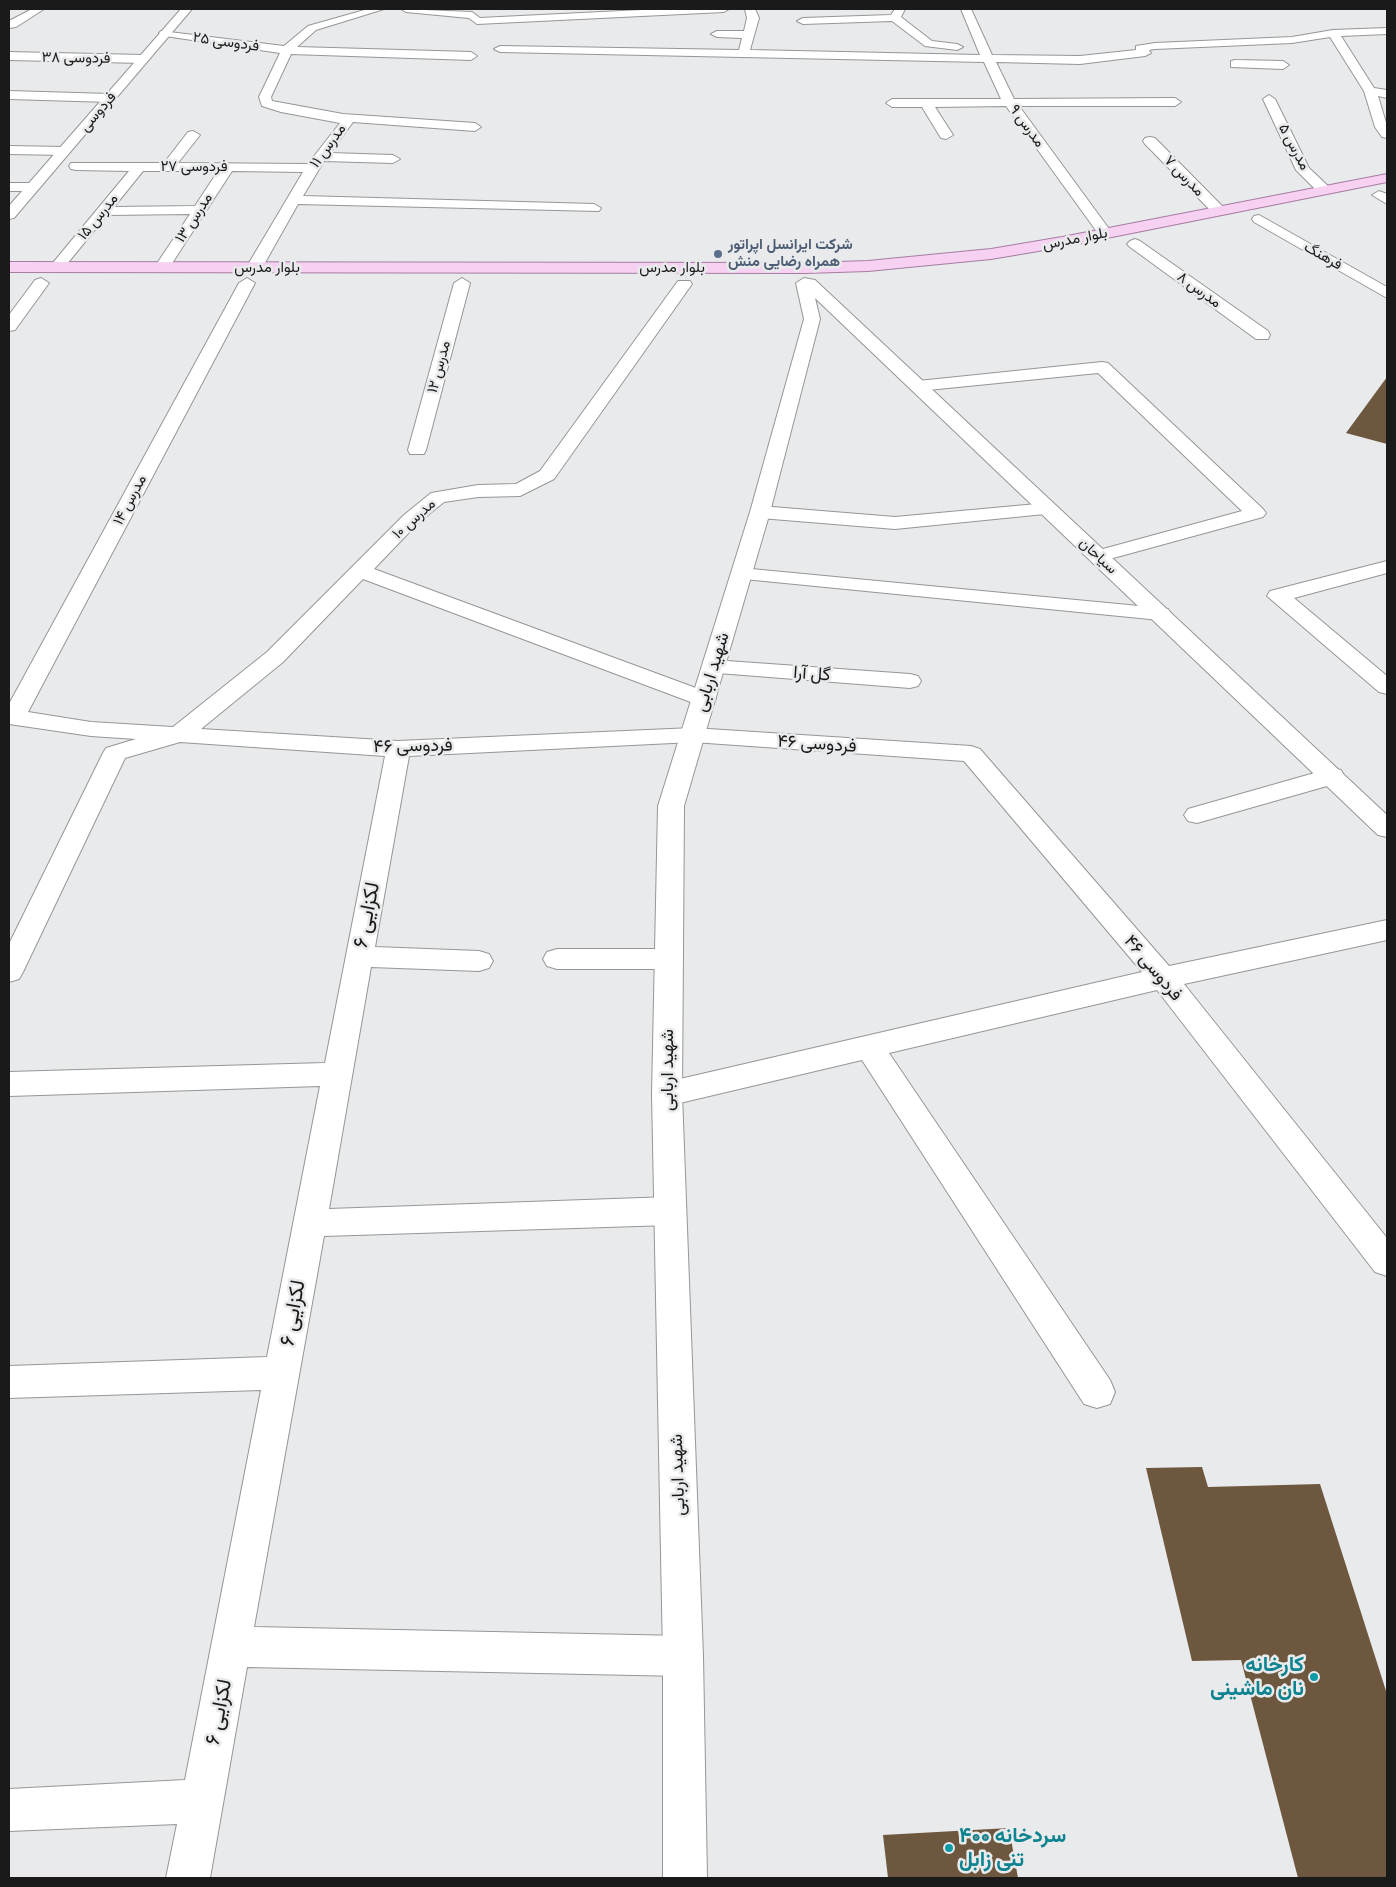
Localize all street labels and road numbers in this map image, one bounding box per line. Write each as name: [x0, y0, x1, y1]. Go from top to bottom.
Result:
street label: فردوسی ۲۵: [192, 28, 260, 56]
street label: فردوسی ۳۸: [41, 48, 111, 68]
street label: فردوسی: [76, 88, 120, 136]
street label: مدرس ۹: [1006, 101, 1048, 151]
street label: مدرس ۱۱: [306, 121, 350, 171]
street label: مدرس ۵: [1274, 121, 1314, 173]
street label: مدرس ۷: [1160, 152, 1208, 200]
street label: فردوسی ۲۷: [160, 158, 228, 176]
street label: مدرس ۱۵: [74, 190, 122, 244]
street label: مدرس ۱۳: [171, 190, 217, 246]
street label: بلوار مدرس: [1041, 224, 1109, 254]
street label: فرهنگ: [1301, 238, 1345, 274]
street label: بلوار مدرس: [234, 259, 300, 277]
street label: بلوار مدرس: [639, 259, 705, 277]
street label: مدرس ۸: [1173, 268, 1225, 312]
street label: مدرس ۱۲: [423, 339, 455, 395]
street label: مدرس ۱۴: [109, 472, 151, 528]
street label: مدرس ۱۰: [389, 495, 439, 543]
street label: سیاحان: [1075, 534, 1121, 578]
street label: شهید اربابی: [690, 630, 734, 714]
street label: گل آرا: [793, 662, 831, 686]
street label: فردوسی ۴۶: [777, 730, 857, 758]
street label: فردوسی ۴۶: [373, 735, 453, 757]
street label: لکزایی ۶: [348, 880, 386, 950]
street label: فردوسی ۴۶: [1119, 931, 1187, 1005]
street label: شهید اربابی: [657, 1029, 679, 1111]
street label: لکزایی ۶: [275, 1278, 311, 1348]
street label: شهید اربابی: [666, 1434, 690, 1516]
street label: لکزایی ۶: [200, 1677, 238, 1747]

